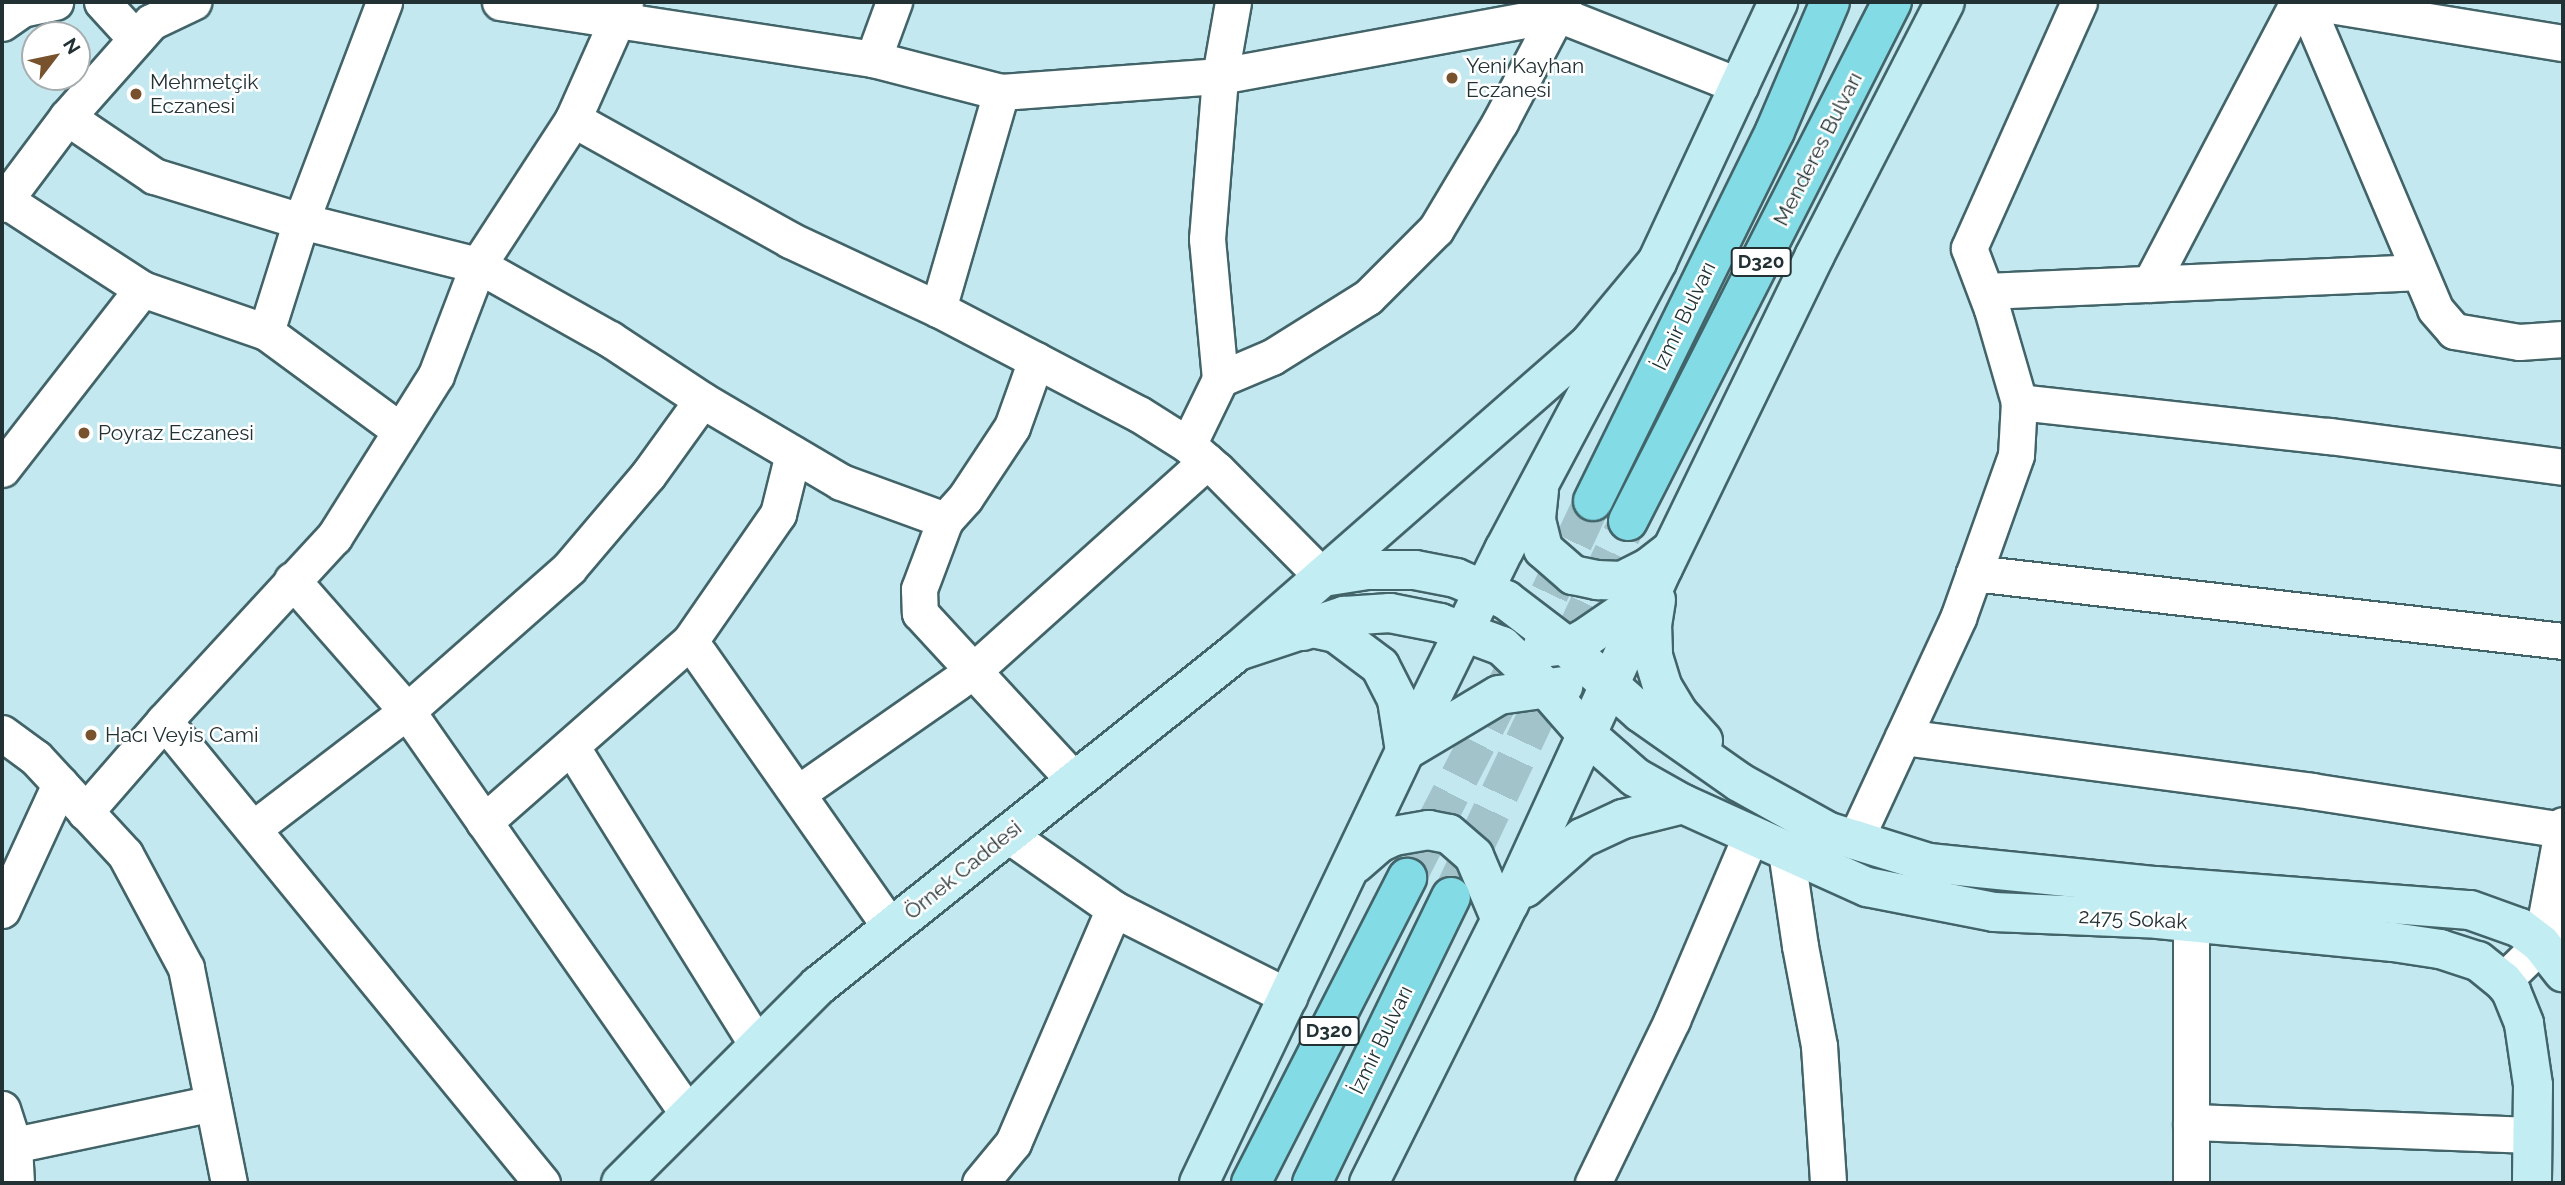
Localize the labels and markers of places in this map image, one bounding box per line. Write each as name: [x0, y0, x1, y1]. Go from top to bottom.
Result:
place label: Yeni Kayhan Eczanesi: [1466, 53, 1584, 103]
place label: Mehmetçik Eczanesi: [150, 69, 258, 119]
marker: Yeni Kayhan Eczanesi: [1444, 70, 1460, 86]
marker: Mehmetçik Eczanesi: [128, 86, 144, 102]
place label: Poyraz Eczanesi: [98, 420, 254, 446]
marker: Poyraz Eczanesi: [76, 425, 92, 441]
place label: Hacı Veyis Cami: [105, 722, 259, 748]
marker: Hacı Veyis Cami: [83, 727, 99, 743]

